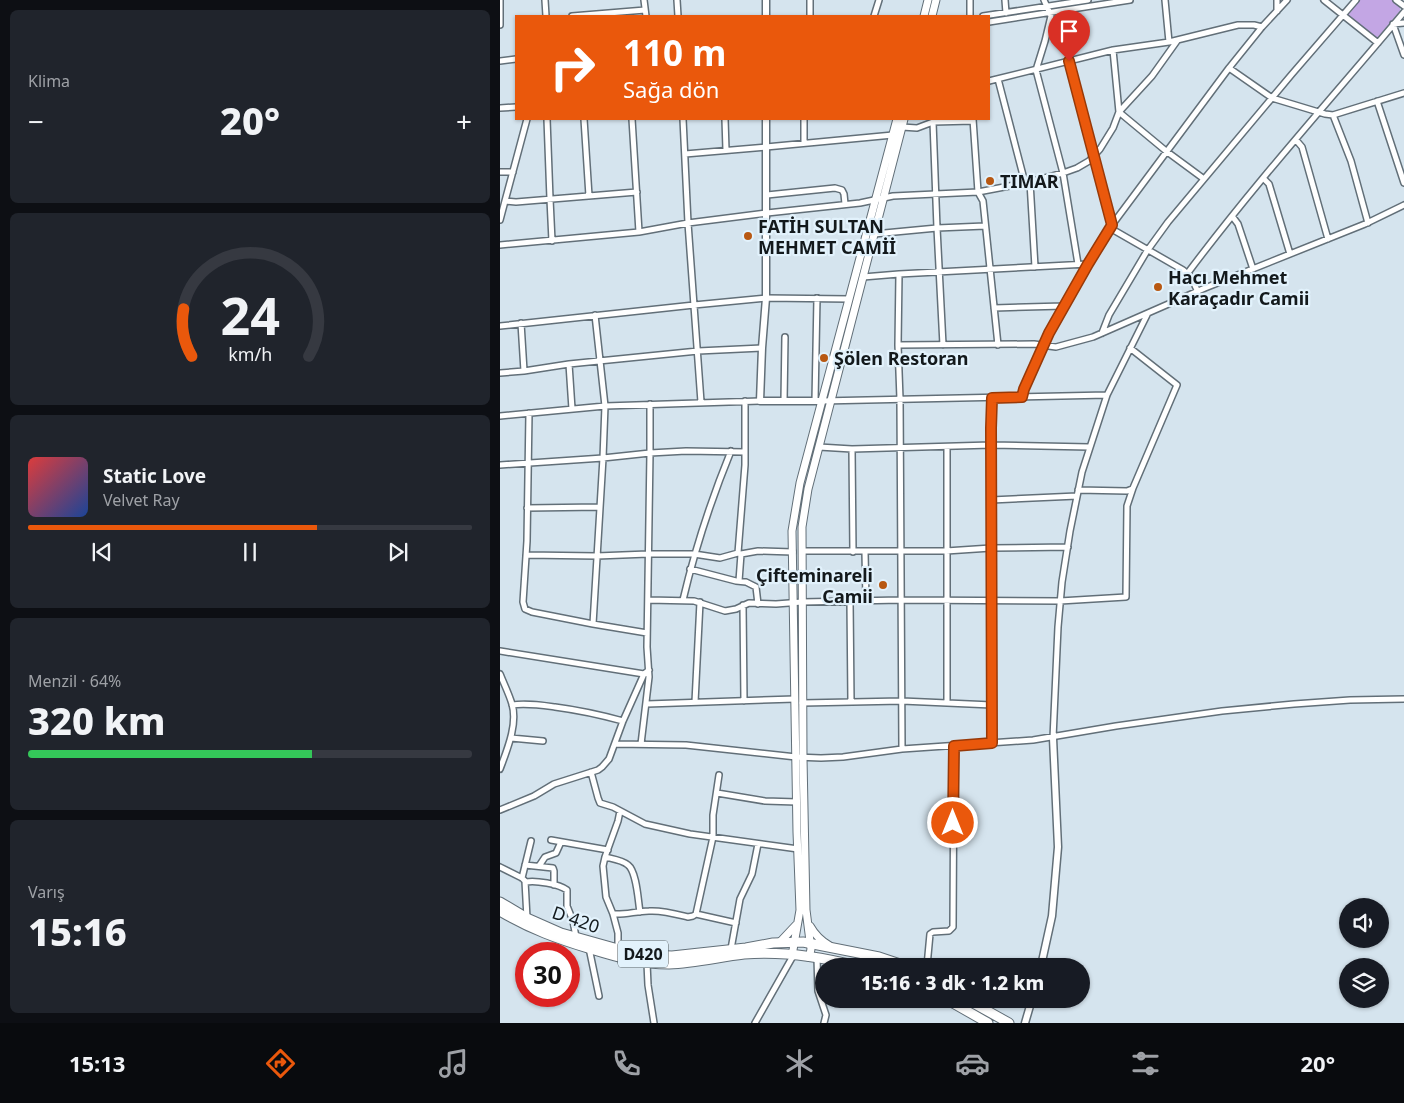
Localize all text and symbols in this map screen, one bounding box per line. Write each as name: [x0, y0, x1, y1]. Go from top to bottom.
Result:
pin: [1048, 10, 1090, 61]
icon: arrive: [1055, 17, 1083, 45]
text: 110 m: [623, 29, 726, 76]
icon: right: [540, 35, 605, 100]
text: Klima: [28, 70, 70, 92]
text: Sağa dön: [623, 74, 719, 104]
text: 20°: [220, 94, 280, 146]
text: −: [28, 102, 44, 140]
text: +: [456, 102, 472, 140]
place label: TIMAR: [1000, 169, 1059, 193]
marker: TIMAR: [984, 175, 996, 187]
place label: FATİH SULTAN MEHMET CAMİİ: [758, 214, 896, 259]
marker: FATİH SULTAN MEHMET CAMİİ: [742, 230, 754, 242]
place label: Hacı Mehmet Karaçadır Camii: [1168, 265, 1309, 310]
text: 24: [220, 279, 280, 350]
marker: Hacı Mehmet Karaçadır Camii: [1152, 281, 1164, 293]
text: km/h: [228, 342, 272, 366]
place label: Şölen Restoran: [834, 346, 968, 370]
marker: Şölen Restoran: [818, 352, 830, 364]
text: Static Love: [103, 463, 206, 489]
text: Velvet Ray: [103, 489, 180, 511]
icon: previous: [88, 538, 116, 566]
icon: pause: [236, 538, 264, 566]
icon: next: [384, 538, 412, 566]
place label: Çifteminareli Camii: [756, 563, 873, 608]
marker: Çifteminareli Camii: [877, 579, 889, 591]
text: Menzil · 64%: [28, 670, 121, 692]
text: 320 km: [28, 694, 166, 746]
position arrow: [926, 796, 978, 848]
text: Varış: [28, 881, 65, 903]
map controls: [1339, 898, 1389, 1008]
button: sound: [1339, 898, 1389, 948]
street label: D 420: [549, 900, 603, 938]
text: 15:16: [28, 905, 127, 957]
road number: D420: [618, 941, 668, 968]
speed limit sign: 30: [515, 942, 580, 1007]
button: layers: [1339, 958, 1389, 1008]
text: 15:16 · 3 dk · 1.2 km: [861, 970, 1044, 996]
icon: directions: [263, 1046, 298, 1081]
icon: music: [436, 1046, 471, 1081]
icon: phone: [609, 1046, 644, 1081]
icon: climate: [782, 1046, 817, 1081]
icon: car: [955, 1046, 990, 1081]
icon: filters: [1128, 1046, 1163, 1081]
text: 15:13: [69, 1048, 125, 1078]
text: 20°: [1300, 1048, 1335, 1078]

